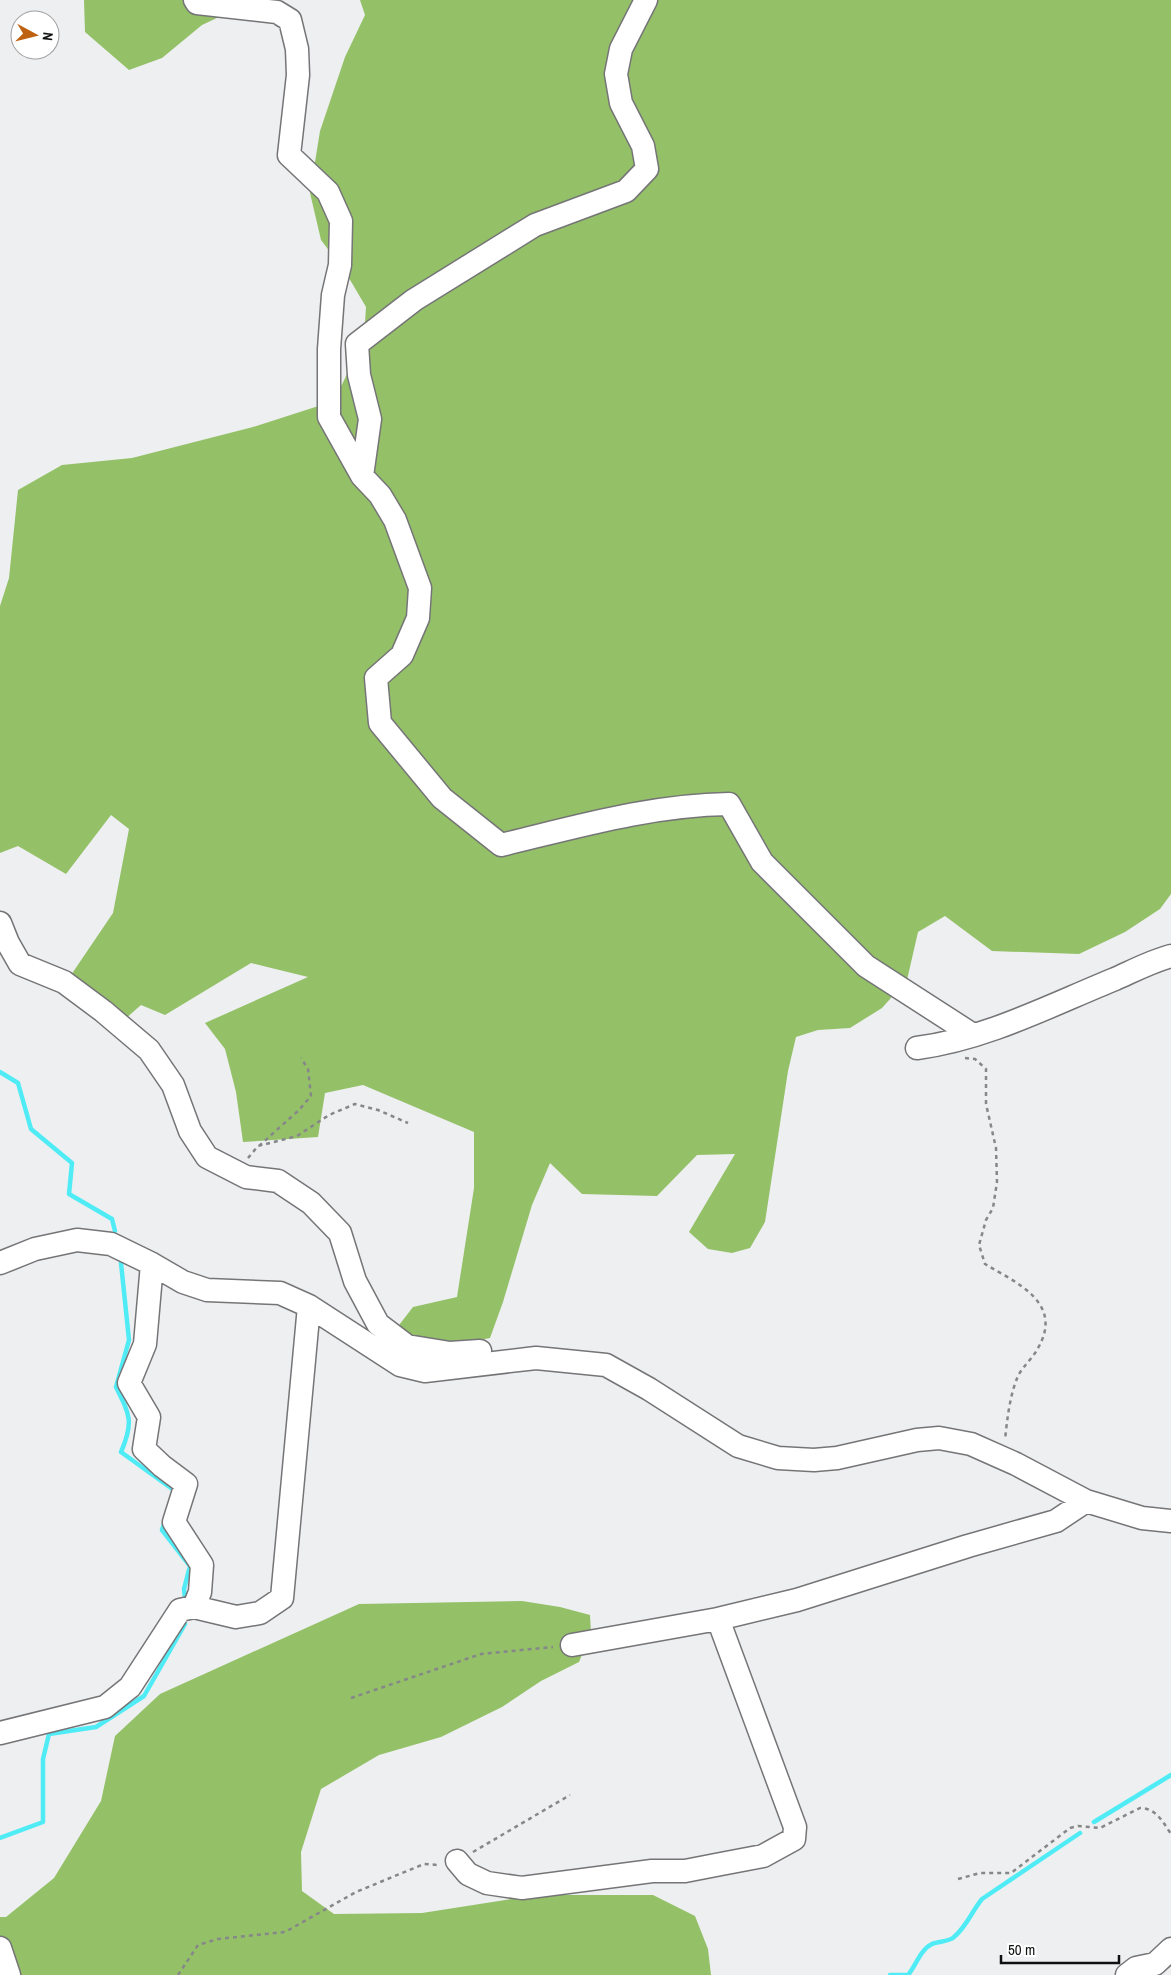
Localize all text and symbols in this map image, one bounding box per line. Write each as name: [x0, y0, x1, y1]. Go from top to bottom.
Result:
north arrow: [10, 10, 60, 60]
text: N: [38, 31, 57, 42]
scale bar: [1001, 1932, 1118, 1964]
text: 50 m: [1008, 1939, 1035, 1960]

